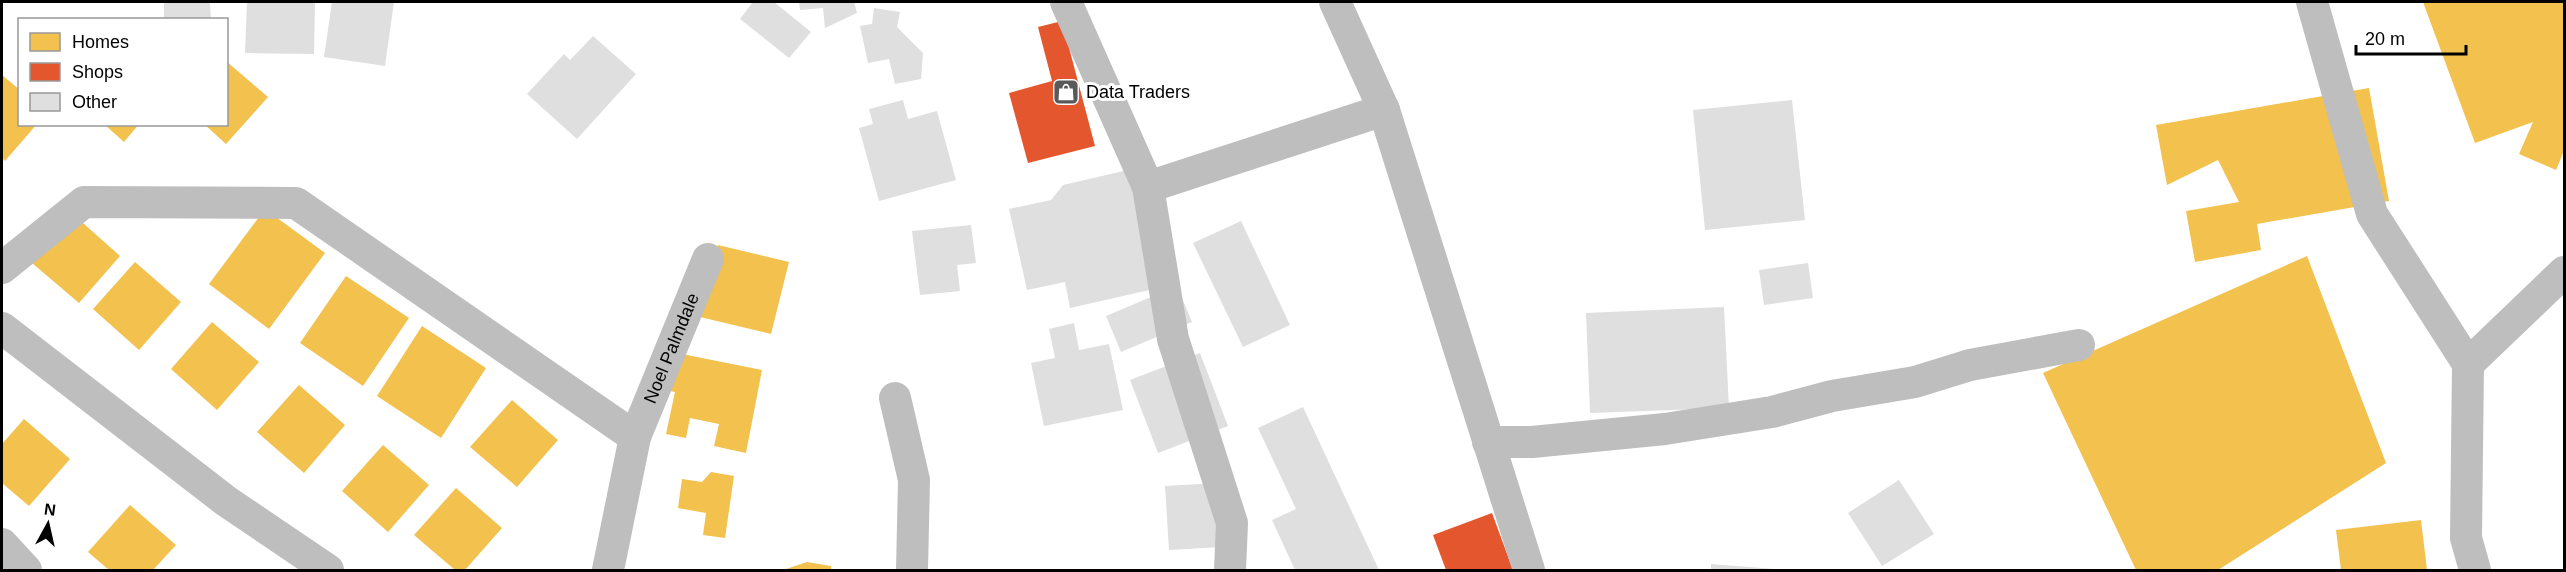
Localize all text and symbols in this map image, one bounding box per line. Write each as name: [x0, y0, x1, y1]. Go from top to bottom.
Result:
legend: [18, 18, 228, 126]
scale bar: [2356, 18, 2466, 56]
text: 20 m: [2365, 29, 2405, 49]
text: Homes: [72, 32, 129, 52]
text: Shops: [72, 62, 123, 82]
shop icon: Data Traders: [1051, 77, 1081, 107]
place label: Data Traders: [1086, 82, 1190, 102]
text: Other: [72, 92, 117, 112]
street label: Noel Palmdale: [640, 290, 703, 406]
north arrow: [18, 494, 78, 554]
text: N: [43, 500, 57, 519]

